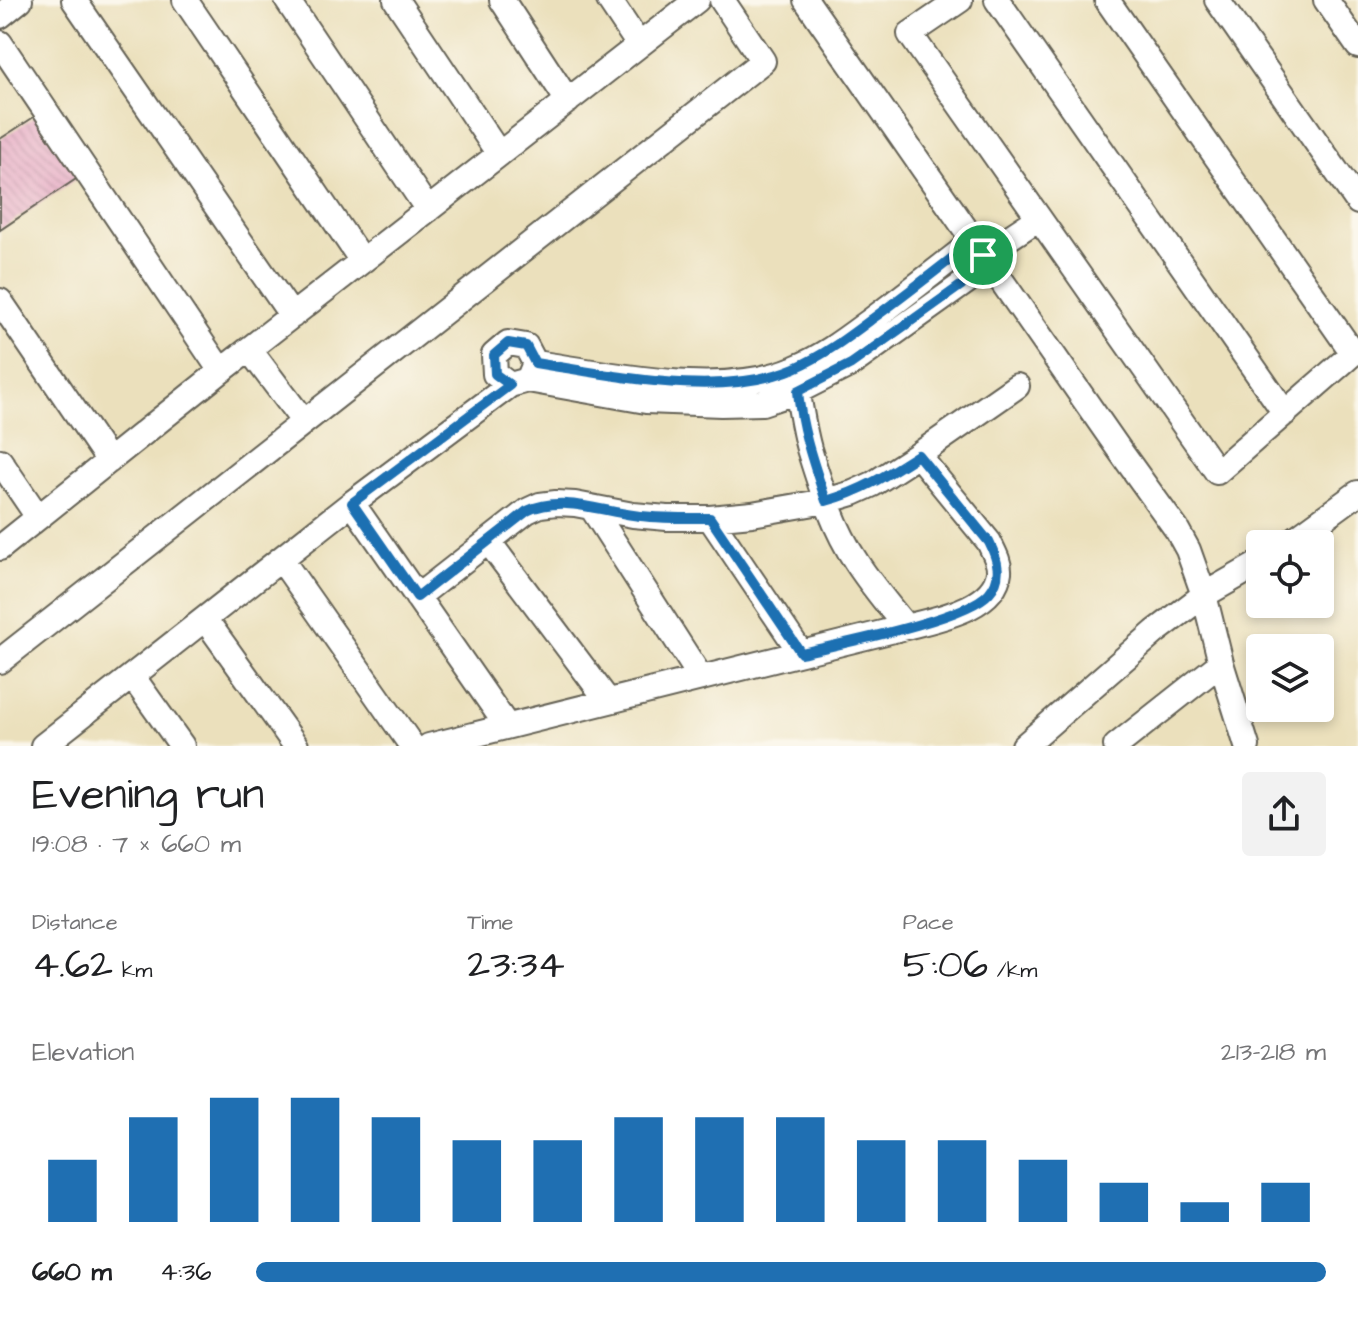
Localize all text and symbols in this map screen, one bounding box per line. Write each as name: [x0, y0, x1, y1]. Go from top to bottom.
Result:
pin: [949, 221, 1017, 289]
icon: arrive: [961, 233, 1005, 277]
map controls: [1246, 530, 1334, 722]
button: locate: [1246, 530, 1334, 618]
button: layers: [1246, 634, 1334, 722]
text: Evening run: [32, 765, 264, 826]
button: share: [1242, 772, 1326, 856]
text: 19:08 · 7 × 660 m: [32, 826, 241, 862]
text: Distance: [32, 907, 118, 938]
text: Time: [467, 907, 513, 938]
text: Pace: [903, 907, 954, 938]
text: 4.62: [32, 938, 113, 993]
text: 23:34: [467, 938, 565, 993]
text: 5:06: [903, 938, 988, 993]
text: km: [113, 955, 152, 986]
text: /km: [988, 955, 1037, 986]
text: Elevation: [32, 1034, 134, 1070]
text: 213–218 m: [1221, 1034, 1326, 1070]
text: 660 m: [32, 1254, 112, 1290]
text: 4:36: [160, 1254, 212, 1290]

